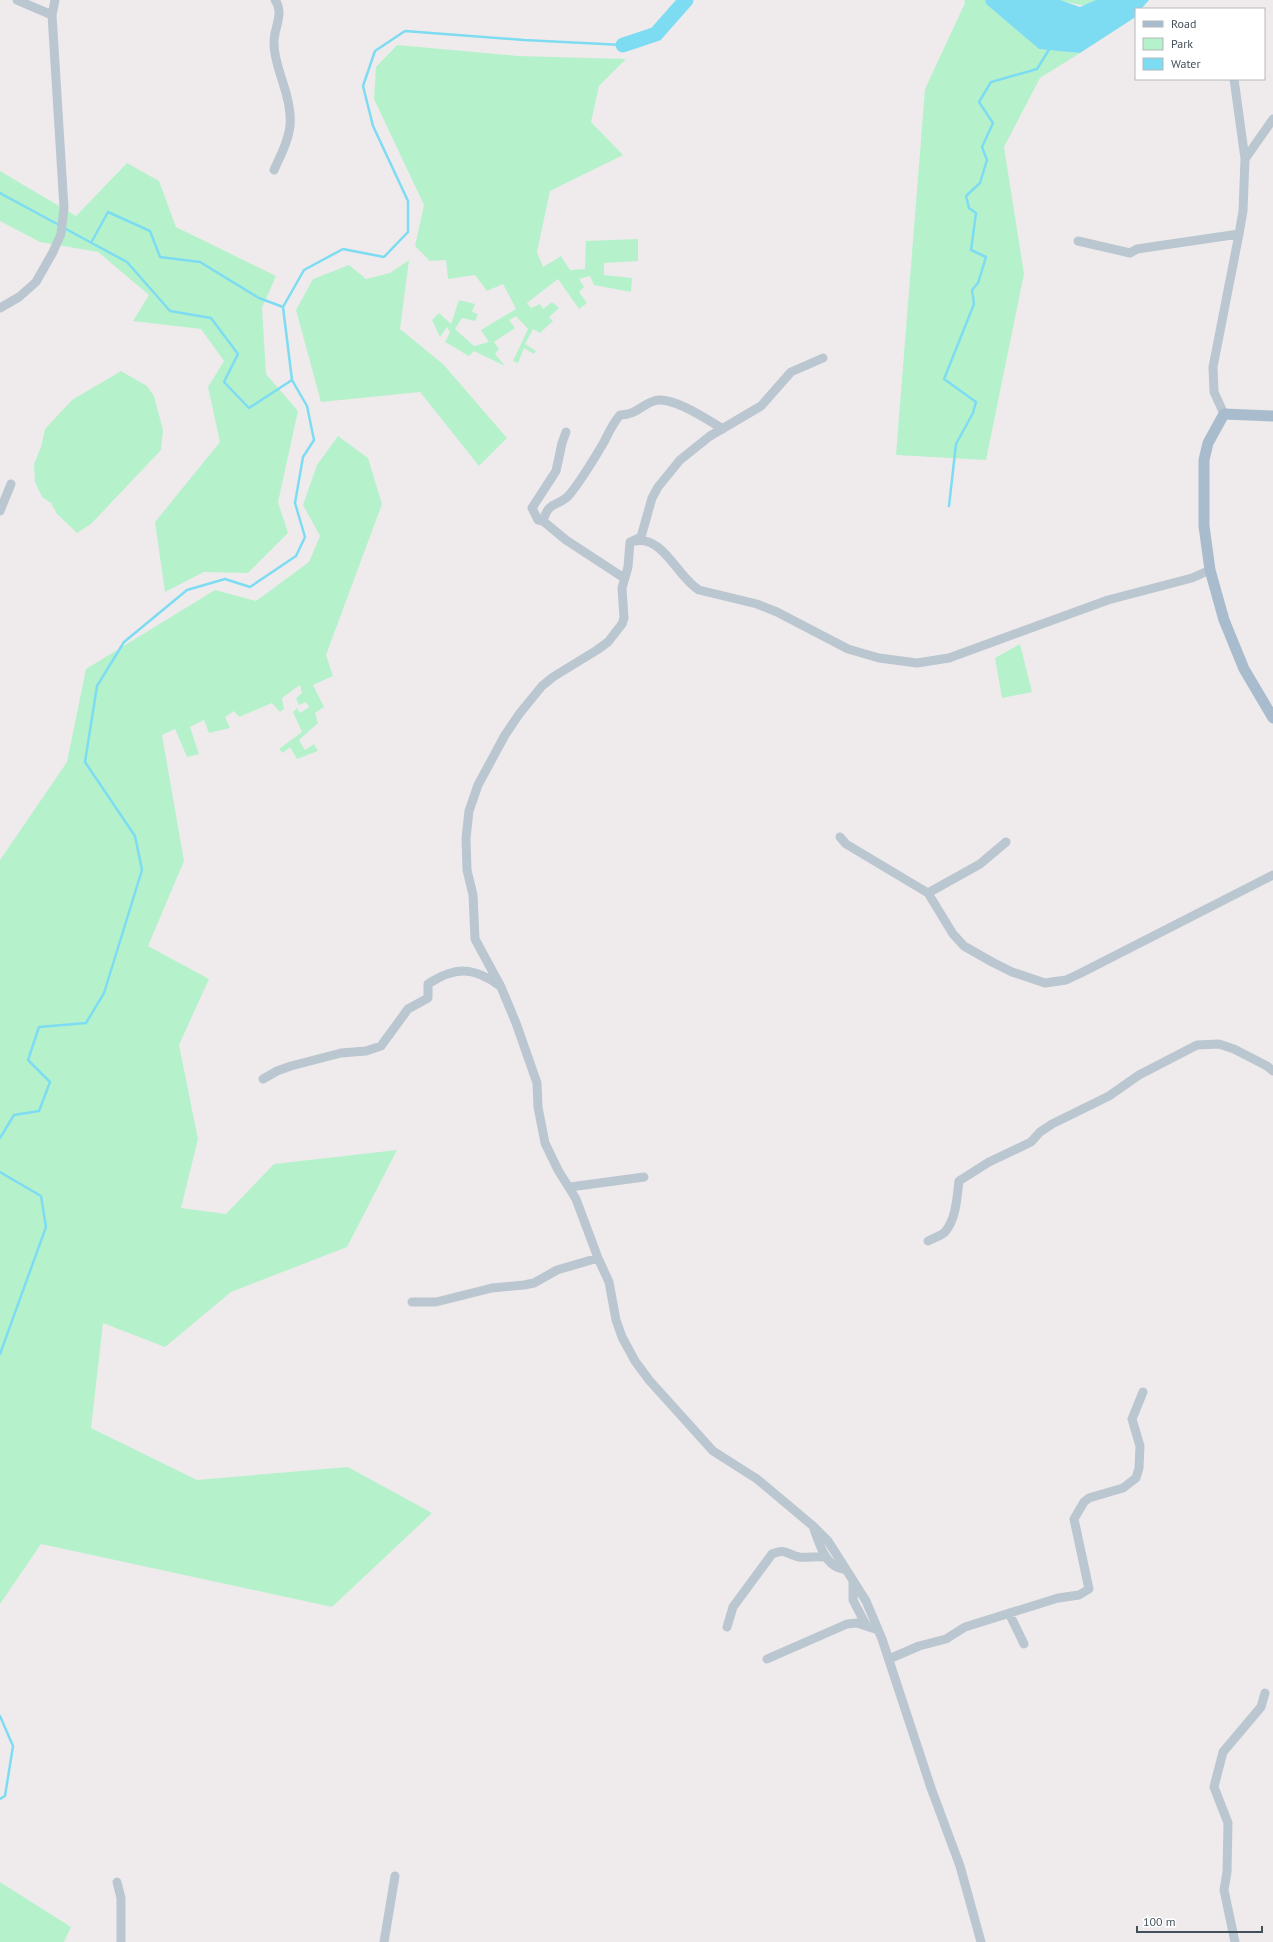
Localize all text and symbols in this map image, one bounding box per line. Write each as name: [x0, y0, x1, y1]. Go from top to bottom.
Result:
legend: [1135, 8, 1265, 80]
text: Road: [1171, 16, 1196, 31]
text: Park: [1171, 36, 1193, 51]
text: Water: [1171, 56, 1201, 71]
scale bar: [1137, 1908, 1262, 1934]
text: 100 m: [1143, 1914, 1176, 1929]

